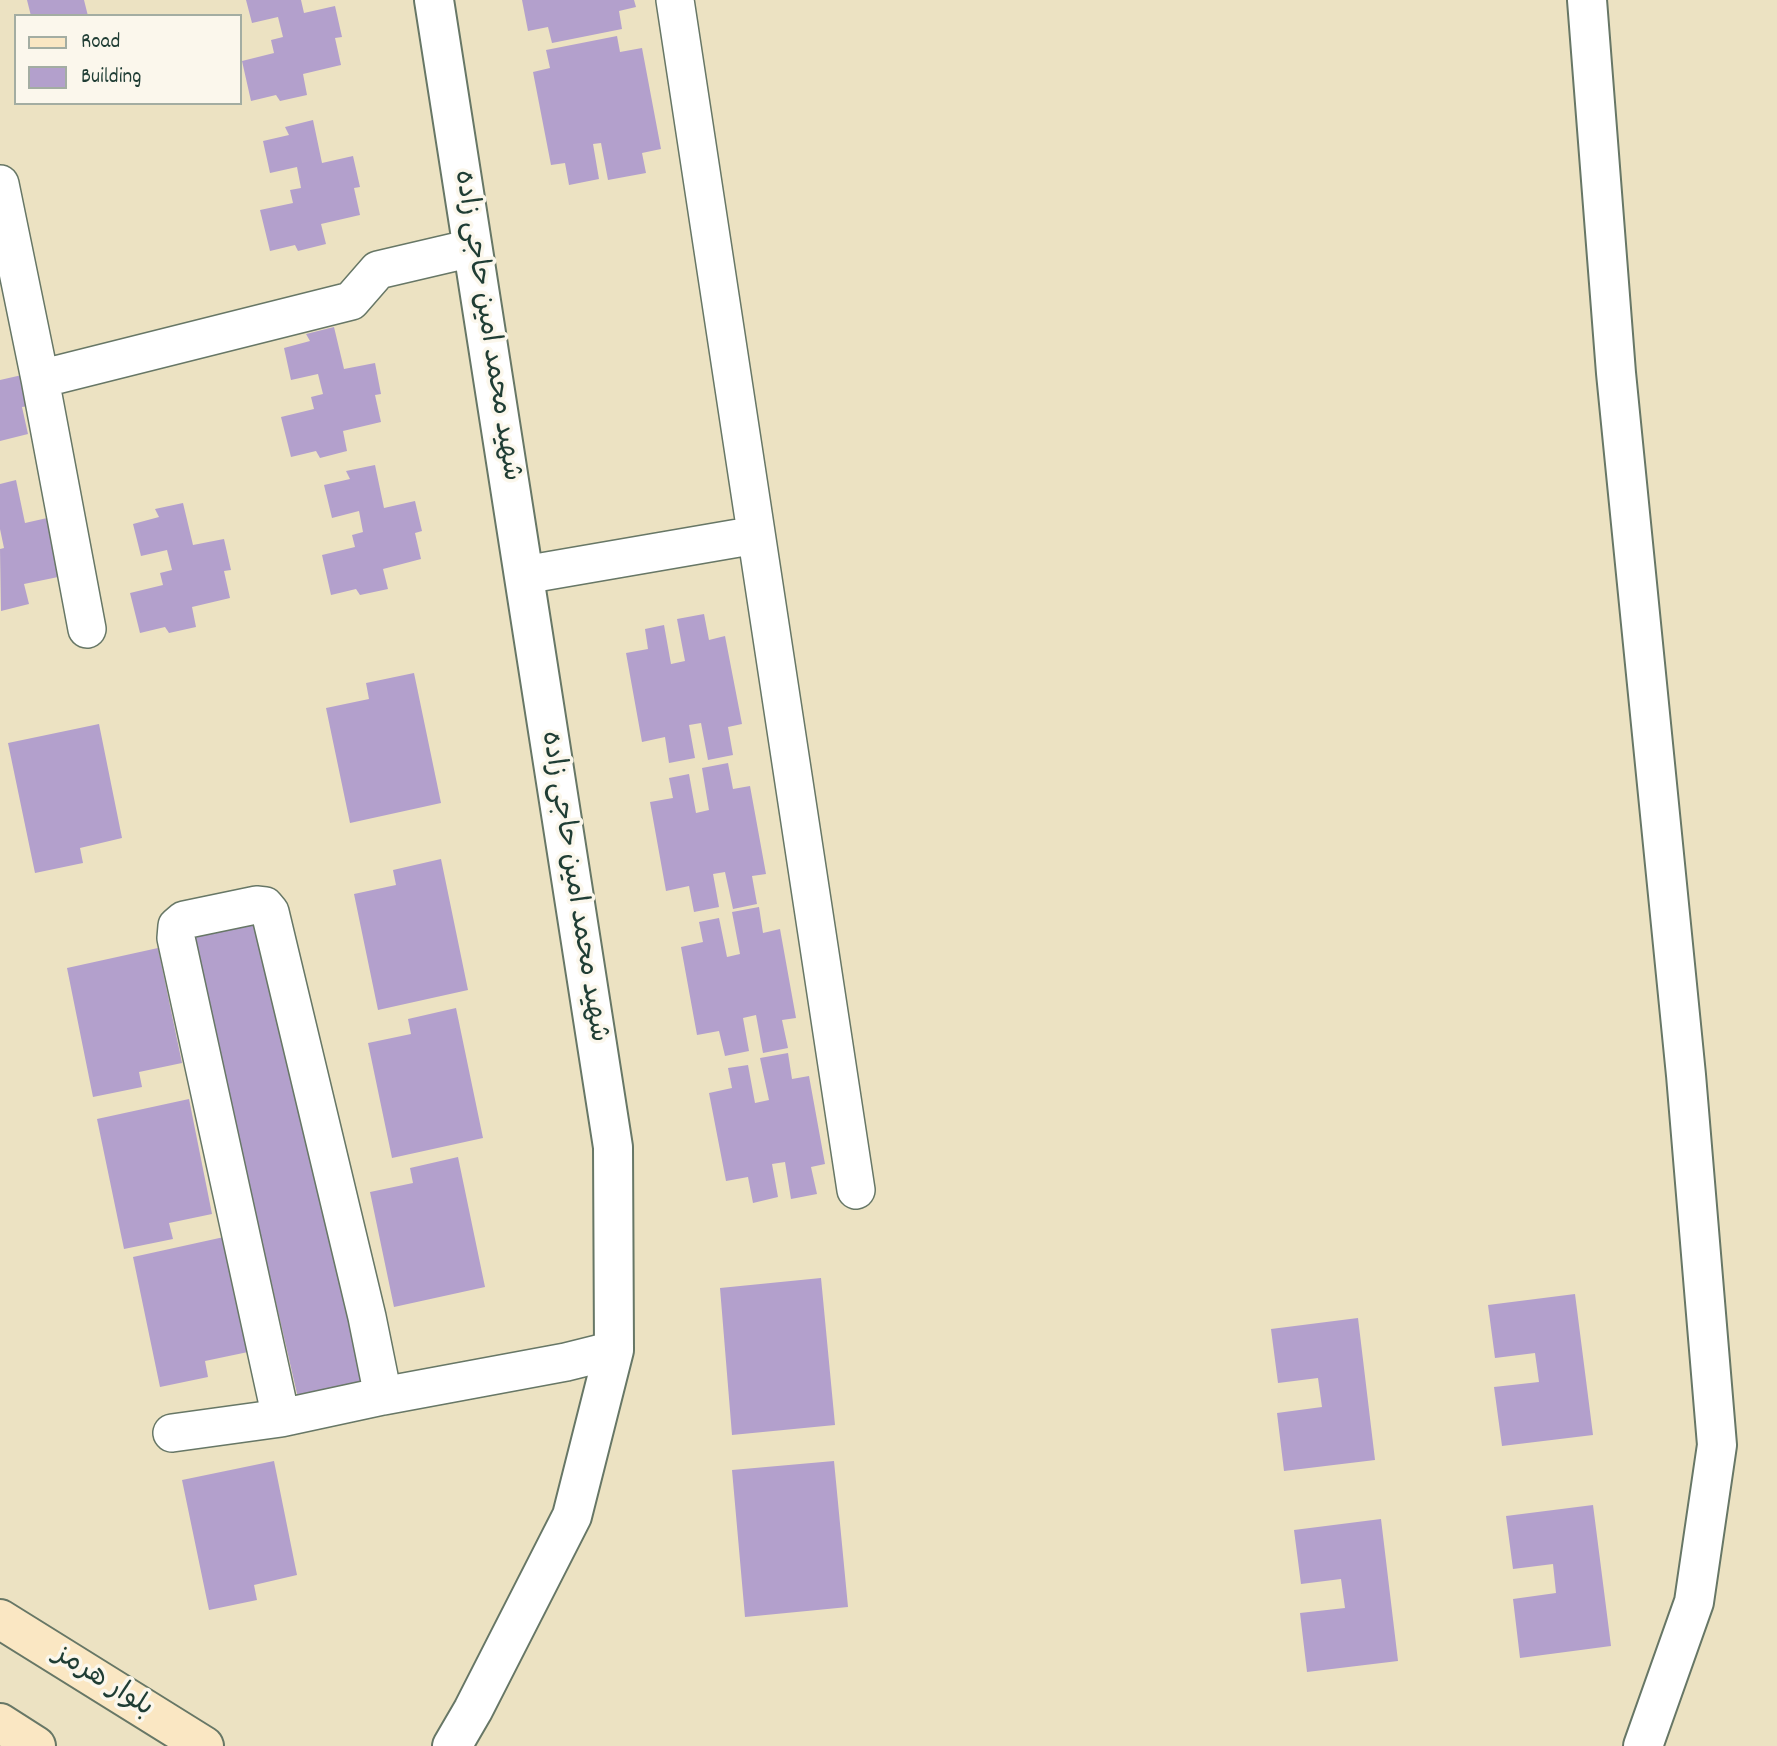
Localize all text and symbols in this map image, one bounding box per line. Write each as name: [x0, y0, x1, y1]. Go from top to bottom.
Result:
legend: [14, 14, 242, 105]
text: Road: [81, 28, 120, 58]
text: Building: [81, 63, 141, 93]
street label: شهید محمد امین حاجی زاده: [444, 168, 526, 484]
street label: شهید محمد امین حاجی زاده: [531, 729, 613, 1045]
street label: بلوار هرمز: [46, 1639, 158, 1727]

